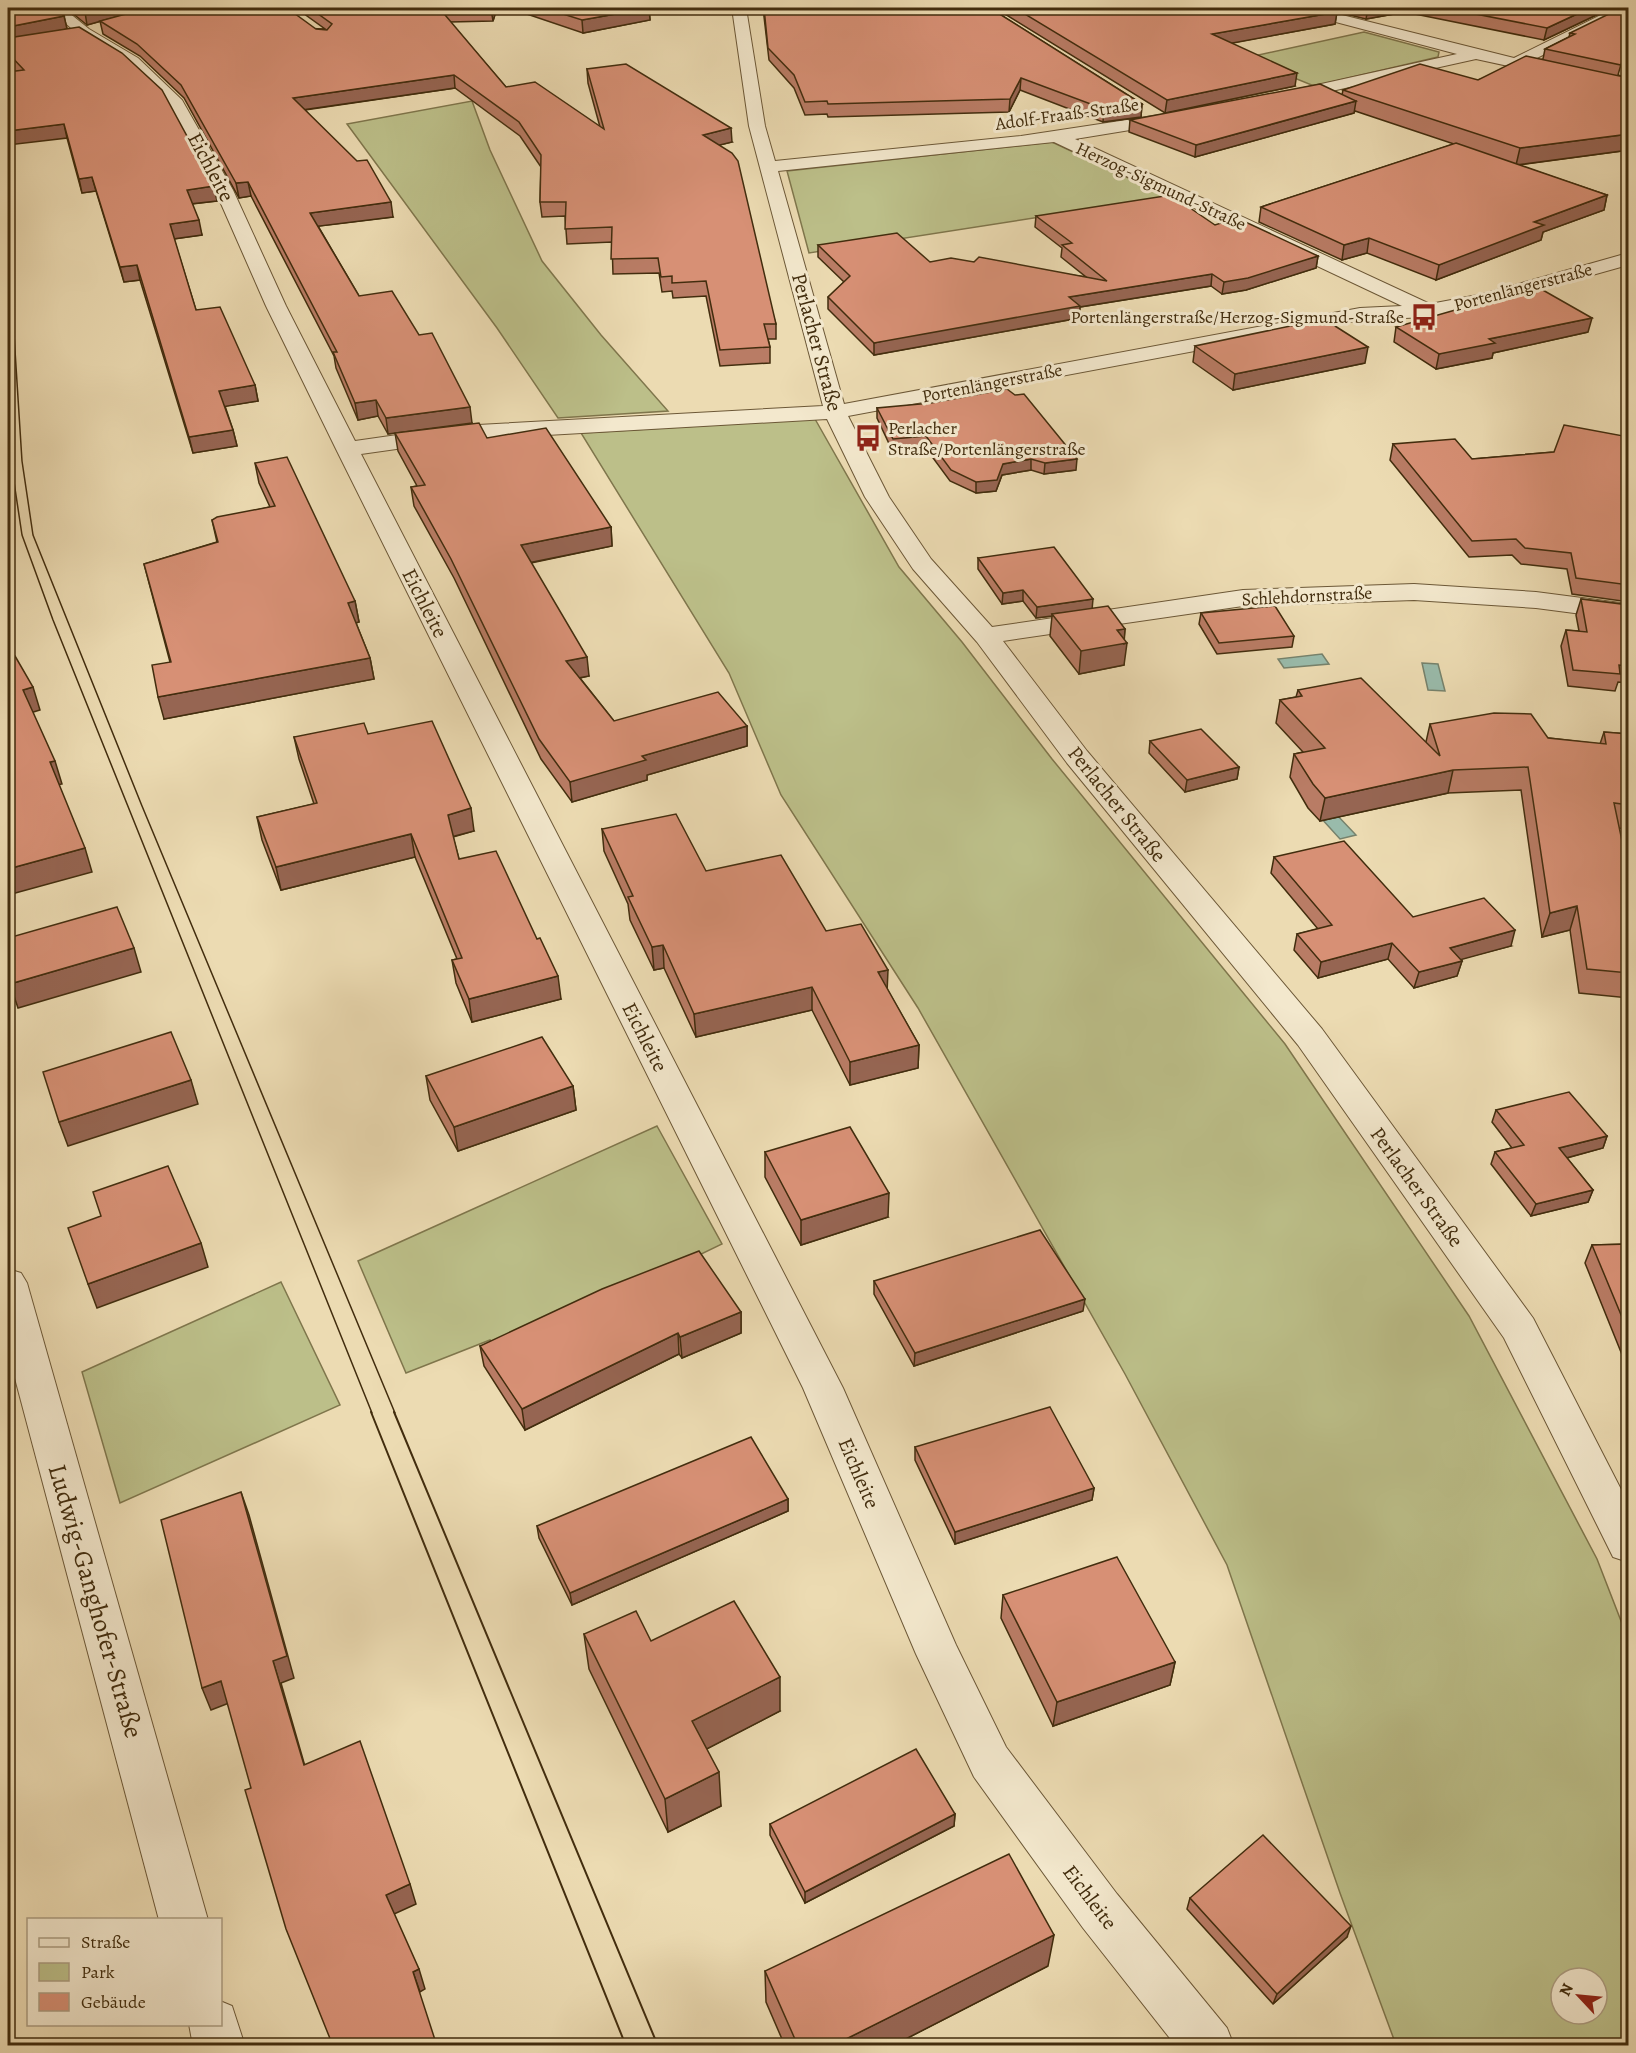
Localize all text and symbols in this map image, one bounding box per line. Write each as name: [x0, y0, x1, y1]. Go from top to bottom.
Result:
street label: Adolf-Fraaß-Straße: [993, 92, 1140, 136]
street label: Eichleite: [181, 127, 241, 207]
street label: Herzog-Sigmund-Straße: [1072, 136, 1250, 236]
street label: Portenlängerstraße: [1451, 257, 1595, 317]
street label: Perlacher Straße: [785, 270, 849, 414]
bus stop icon: Portenlängerstraße/Herzog-Sigmund-Straße: [1409, 302, 1439, 332]
place label: Portenlängerstraße/Herzog-Sigmund-Straße: [1071, 305, 1404, 329]
street label: Portenlängerstraße: [920, 358, 1064, 408]
place label: Perlacher Straße/Portenlängerstraße: [888, 416, 1086, 461]
bus stop icon: Perlacher Straße/Portenlängerstraße: [853, 423, 883, 453]
street label: Eichleite: [396, 563, 454, 643]
street label: Schlehdornstraße: [1241, 581, 1373, 611]
street label: Perlacher Straße: [1061, 740, 1173, 868]
street label: Eichleite: [616, 997, 674, 1077]
street label: Perlacher Straße: [1364, 1121, 1470, 1253]
street label: Eichleite: [832, 1433, 886, 1513]
street label: Ludwig-Ganghofer-Straße: [40, 1460, 151, 1742]
street label: Eichleite: [1056, 1859, 1124, 1935]
legend: [27, 1918, 222, 2026]
text: Straße: [81, 1930, 130, 1954]
text: Park: [81, 1960, 115, 1984]
north arrow: [1549, 1966, 1609, 2026]
text: N: [1554, 1979, 1579, 2000]
text: Gebäude: [81, 1990, 146, 2014]

